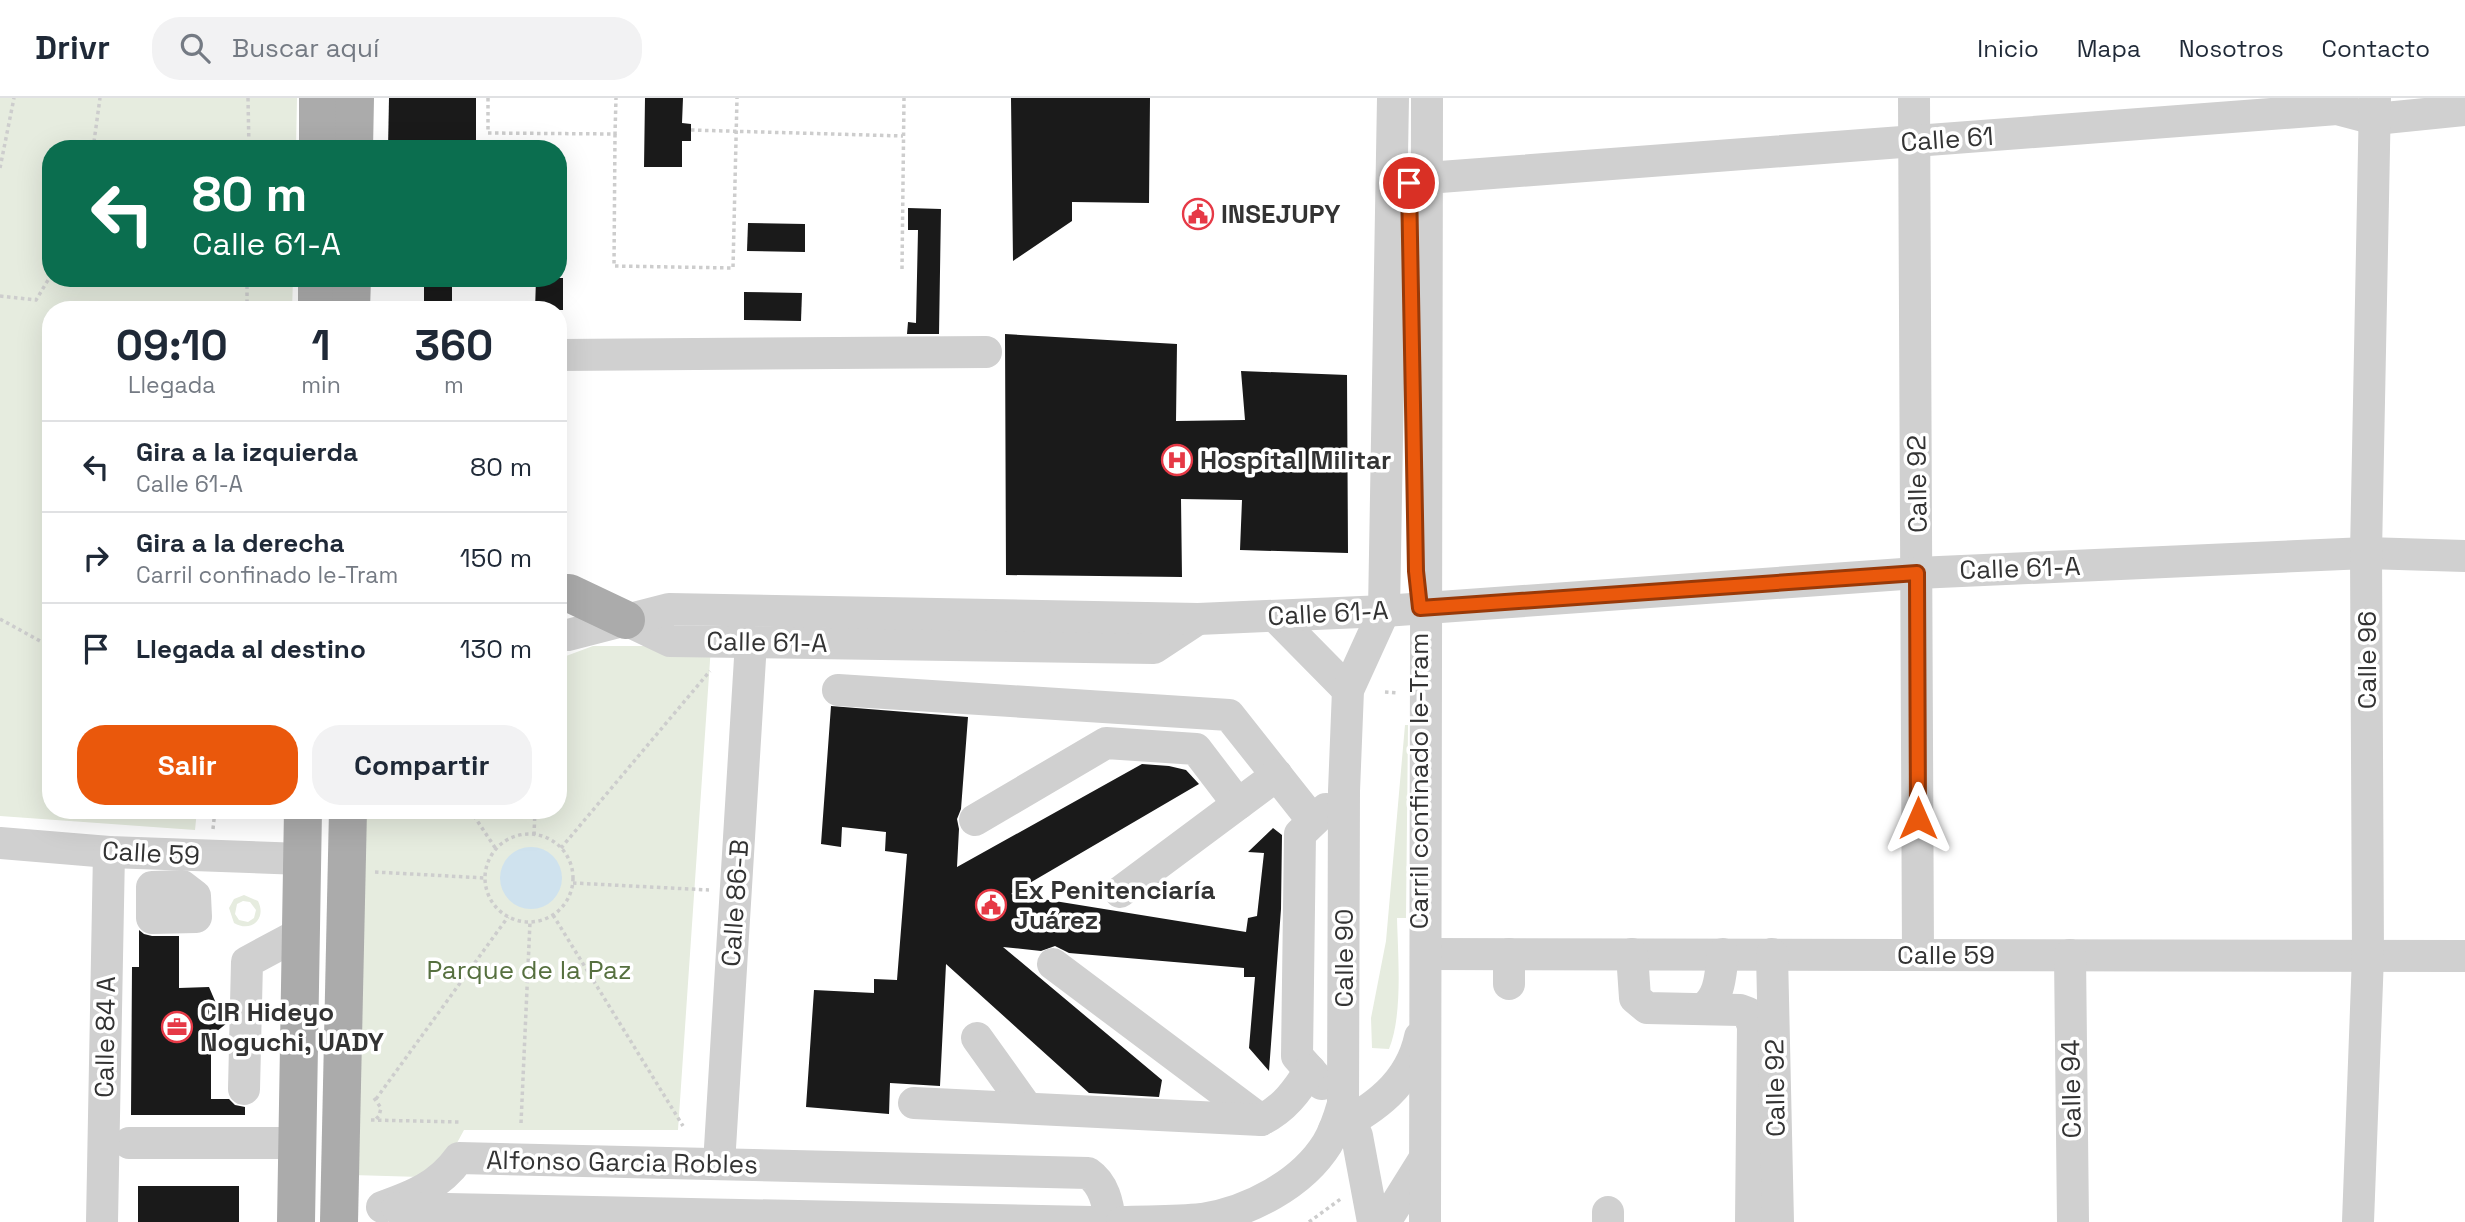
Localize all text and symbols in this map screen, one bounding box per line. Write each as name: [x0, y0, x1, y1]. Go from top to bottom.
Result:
search box: [152, 17, 642, 80]
text: Drivr: [35, 27, 110, 69]
icon: search: [176, 29, 214, 67]
text: Buscar aquí: [232, 31, 379, 65]
text: Inicio: [1977, 33, 2039, 64]
text: Mapa: [2077, 33, 2141, 64]
text: Nosotros: [2179, 33, 2284, 64]
text: Contacto: [2322, 33, 2430, 64]
street label: Calle 61: [1899, 119, 1995, 159]
pin: [1379, 153, 1439, 213]
text: 80 m: [192, 163, 307, 225]
icon: arrive: [1390, 164, 1428, 202]
icon: left: [77, 168, 168, 259]
public building icon: INSEJUPY: [1181, 197, 1215, 231]
place label: INSEJUPY: [1221, 197, 1341, 231]
text: Calle 61-A: [192, 224, 341, 264]
text: 09:10: [116, 319, 228, 372]
text: 1: [312, 319, 331, 372]
text: 360: [415, 319, 493, 372]
text: Llegada: [128, 370, 215, 400]
text: min: [301, 370, 341, 400]
text: m: [444, 370, 464, 400]
text: Gira a la izquierda: [136, 435, 358, 469]
street label: Calle 92: [1899, 435, 1935, 533]
hospital icon: Hospital Militar: [1160, 443, 1194, 477]
place label: Hospital Militar: [1200, 443, 1391, 477]
icon: left: [77, 448, 115, 486]
text: 80 m: [470, 450, 532, 484]
text: Calle 61-A: [136, 469, 243, 499]
text: Gira a la derecha: [136, 526, 345, 560]
icon: right: [77, 539, 115, 577]
text: 150 m: [460, 541, 532, 575]
street label: Calle 61-A: [1959, 549, 2081, 587]
text: Carril confinado Ie-Tram: [136, 560, 398, 590]
street label: Calle 61-A: [1267, 593, 1389, 633]
street label: Calle 96: [2350, 611, 2384, 709]
street label: Calle 61-A: [706, 624, 828, 660]
icon: arrive: [77, 630, 115, 668]
text: Llegada al destino: [136, 632, 366, 666]
text: 130 m: [460, 632, 532, 666]
street label: Carril confinado Ie-Tram: [1402, 633, 1436, 929]
button: Salir: [77, 725, 298, 805]
button: Compartir: [312, 725, 532, 805]
position arrow: [1881, 781, 1955, 855]
street label: Calle 59: [101, 833, 201, 873]
street label: Calle 86-B: [714, 838, 756, 968]
place label: Ex Penitenciaría Juárez: [1014, 873, 1216, 937]
public building icon: Ex Penitenciaría Juárez: [974, 888, 1008, 922]
street label: Calle 90: [1327, 908, 1361, 1008]
street label: Calle 59: [1897, 938, 1995, 972]
park label: Parque de la Paz: [427, 953, 632, 987]
street label: Calle 84 A: [87, 976, 123, 1098]
place label: CIR Hideyo Noguchi, UADY: [200, 995, 385, 1059]
office icon: CIR Hideyo Noguchi, UADY: [160, 1010, 194, 1044]
street label: Calle 92: [1757, 1039, 1793, 1137]
street label: Calle 94: [2053, 1039, 2089, 1139]
street label: Alfonso Garcia Robles: [486, 1143, 758, 1181]

